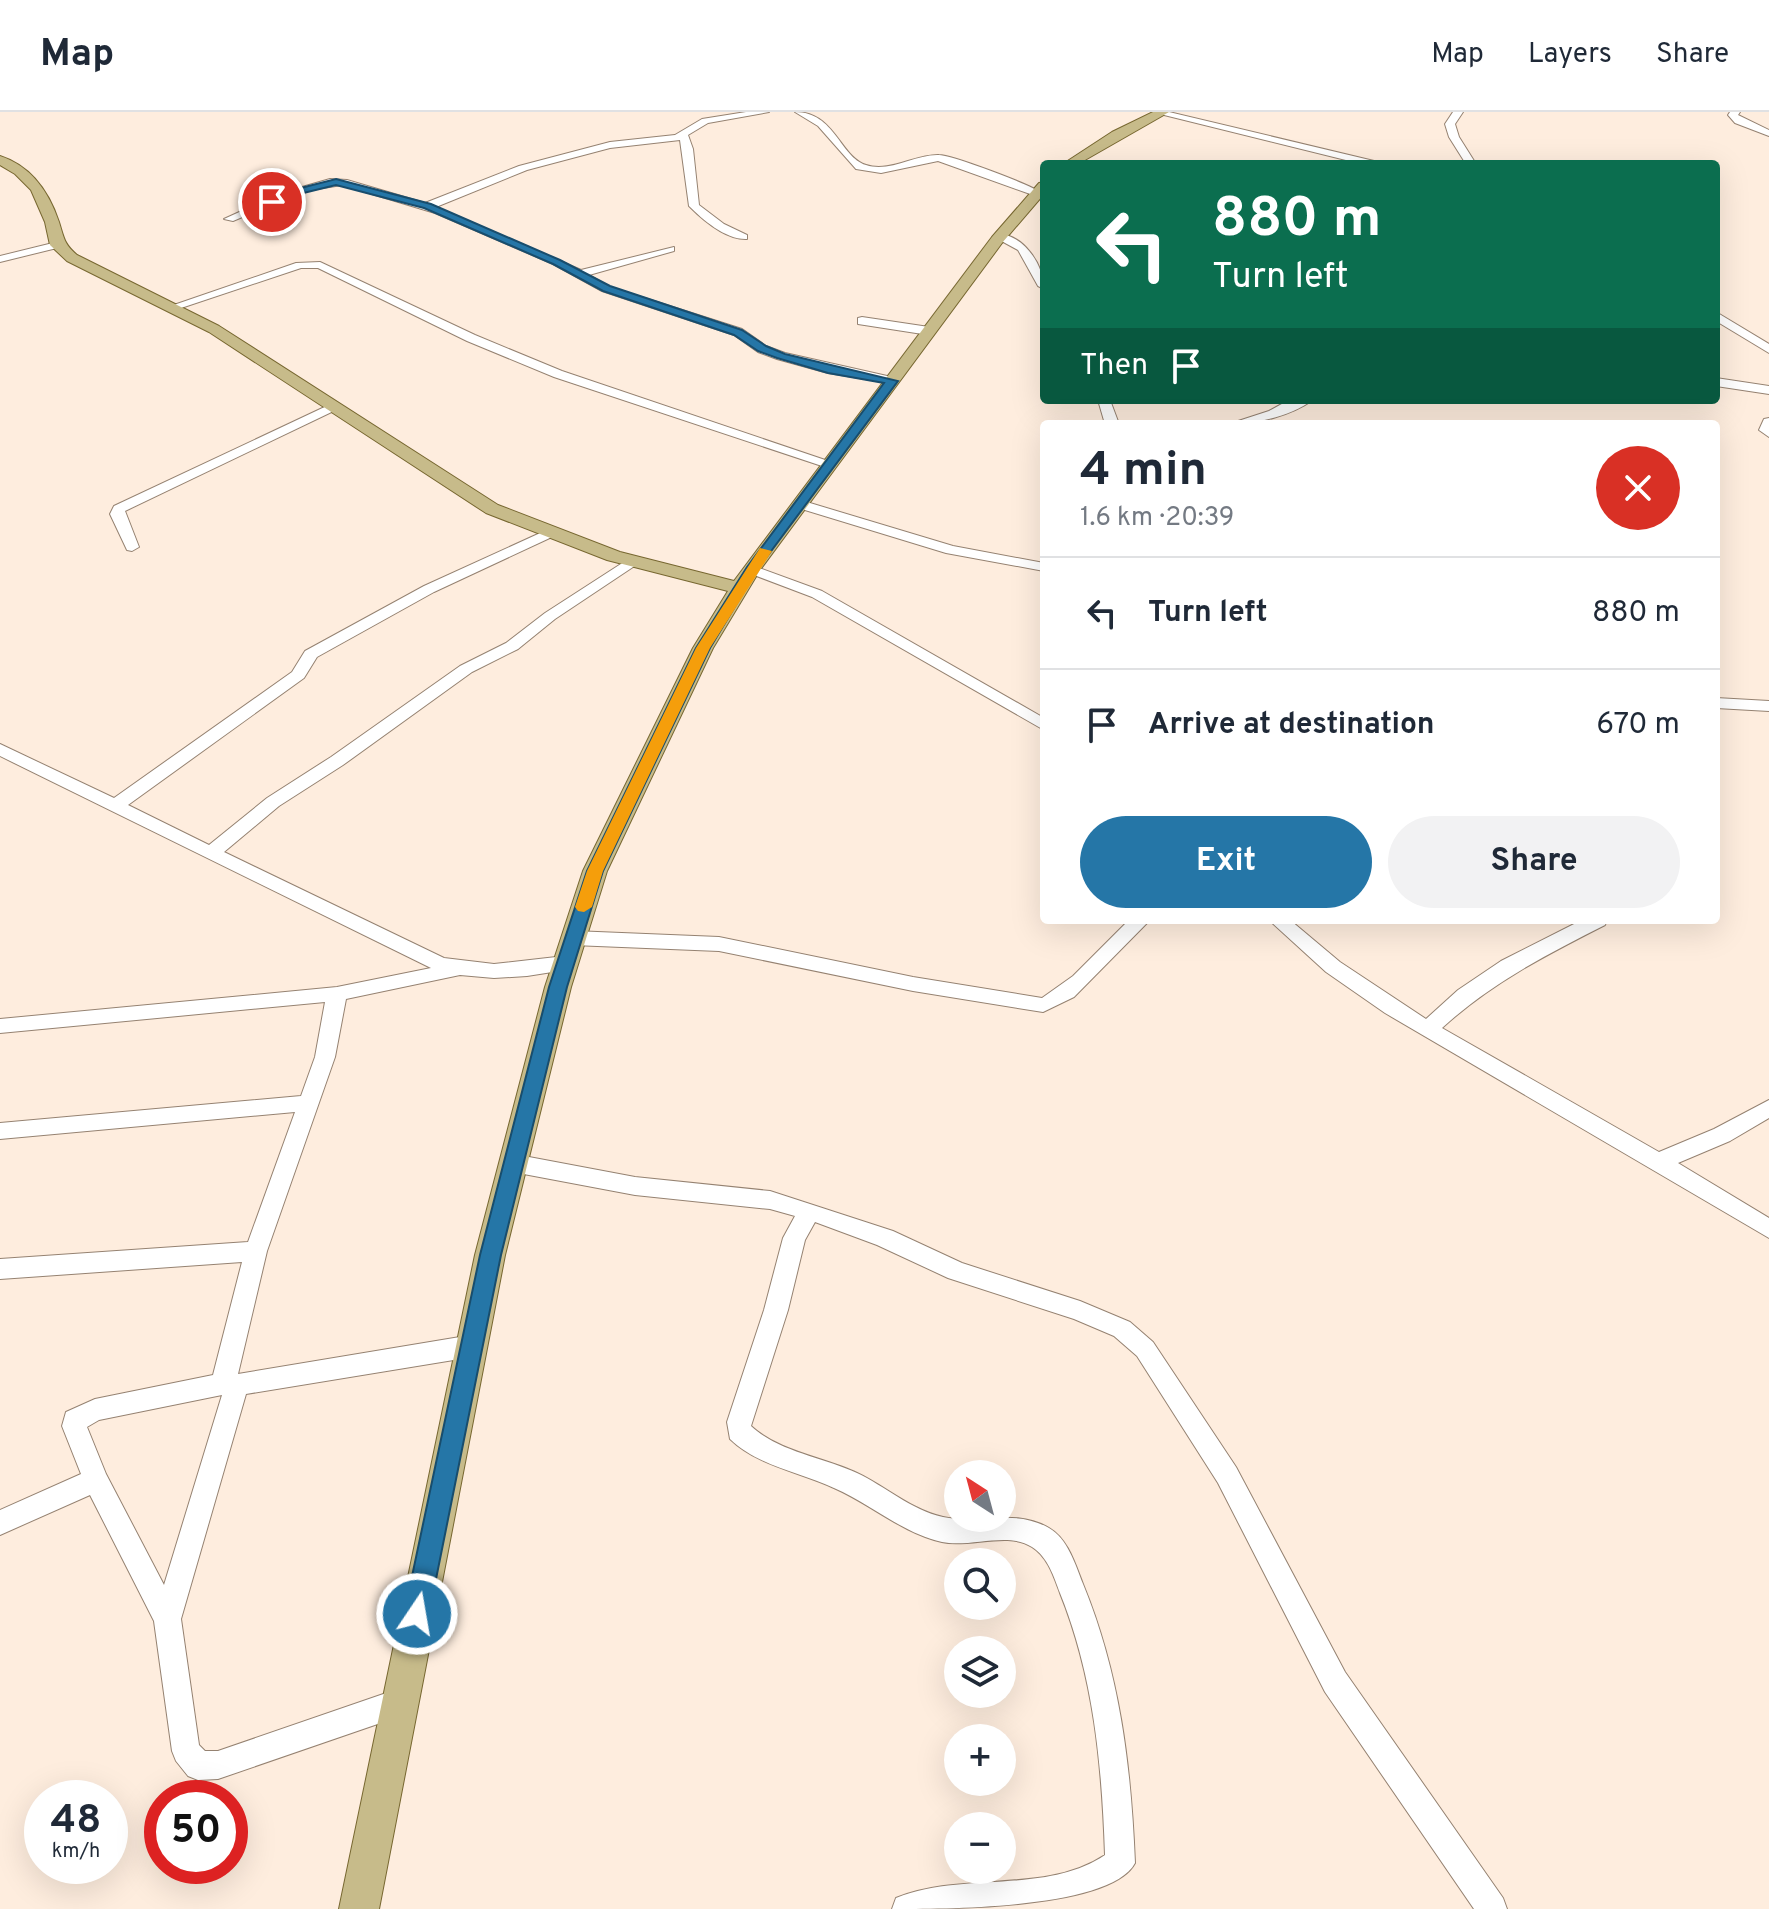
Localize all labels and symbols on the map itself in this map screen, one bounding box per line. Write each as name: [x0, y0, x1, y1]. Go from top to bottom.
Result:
pin: [238, 168, 306, 236]
north arrow: [944, 1460, 1016, 1532]
position arrow: [375, 1572, 459, 1656]
speed limit sign: 50: [144, 1780, 248, 1884]

